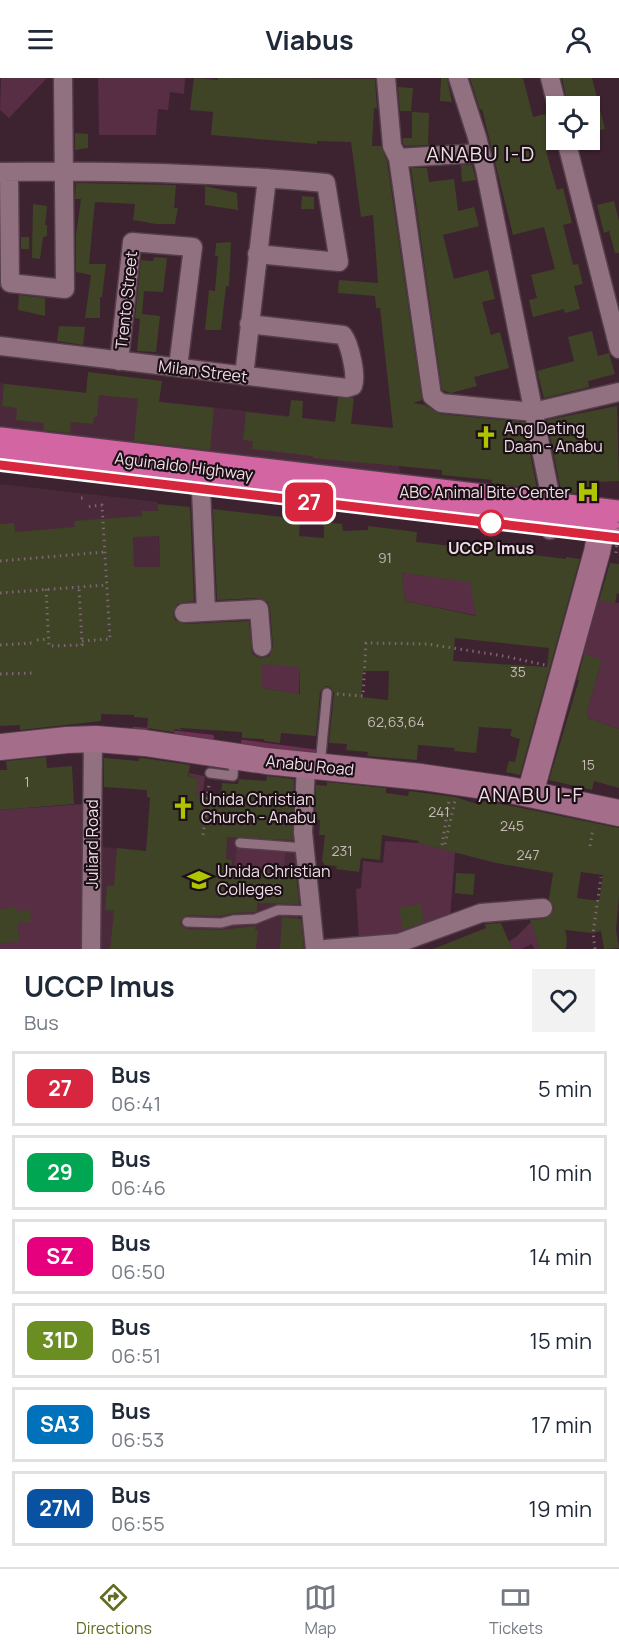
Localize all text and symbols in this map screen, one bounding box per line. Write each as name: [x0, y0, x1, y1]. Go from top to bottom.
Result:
text: Viabus: [265, 21, 354, 58]
icon: menu: [24, 23, 57, 56]
icon: person: [562, 23, 595, 56]
map controls: [546, 96, 600, 150]
button: locate: [546, 96, 600, 150]
district label: ANABU I-D: [426, 140, 536, 167]
street label: Trento Street: [110, 250, 142, 350]
street label: Milan Street: [157, 355, 249, 387]
place label: Ang Dating Daan - Anabu: [504, 417, 603, 457]
church icon: Ang Dating Daan - Anabu: [473, 424, 499, 450]
street label: Aguinaldo Highway: [113, 447, 255, 485]
hospital icon: ABC Animal Bite Center: [575, 479, 601, 505]
place label: ABC Animal Bite Center: [399, 481, 570, 503]
line badge: 27: [282, 482, 336, 522]
text: 27: [297, 488, 321, 516]
marker: UCCP Imus: [478, 510, 504, 536]
place label: UCCP Imus: [448, 537, 534, 559]
house number: 91: [378, 548, 392, 567]
house number: 35: [510, 662, 526, 681]
house number: 62,63,64: [367, 712, 425, 731]
street label: Anabu Road: [265, 749, 355, 781]
house number: 15: [581, 755, 595, 774]
house number: 1: [24, 772, 30, 791]
district label: ANABU I-F: [478, 781, 584, 808]
place label: Unida Christian Church - Anabu: [201, 788, 316, 828]
church icon: Unida Christian Church - Anabu: [170, 795, 196, 821]
street label: Juliard Road: [81, 799, 103, 889]
house number: 241: [428, 802, 450, 821]
house number: 245: [500, 816, 524, 835]
house number: 231: [331, 841, 353, 860]
house number: 247: [517, 845, 539, 864]
place label: Unida Christian Colleges: [217, 860, 330, 900]
school or university icon: Unida Christian Colleges: [186, 867, 212, 893]
text: UCCP Imus: [24, 967, 175, 1005]
button: heart: [532, 969, 595, 1032]
text: Bus: [24, 1009, 59, 1036]
text: Bus: [111, 1060, 151, 1090]
text: 27: [48, 1074, 72, 1102]
text: 5 min: [538, 1074, 592, 1104]
text: 06:41: [111, 1090, 161, 1117]
text: Bus: [111, 1144, 151, 1174]
text: 29: [47, 1158, 73, 1186]
text: 10 min: [529, 1158, 592, 1188]
text: 06:46: [111, 1174, 166, 1201]
text: Bus: [111, 1228, 151, 1258]
text: SZ: [46, 1242, 74, 1270]
text: 14 min: [529, 1242, 592, 1272]
text: 06:50: [111, 1258, 165, 1285]
text: Bus: [111, 1312, 151, 1342]
text: 31D: [42, 1326, 78, 1354]
text: 15 min: [529, 1326, 592, 1356]
text: 06:51: [111, 1342, 161, 1369]
text: Bus: [111, 1396, 151, 1426]
text: SA3: [40, 1410, 80, 1438]
text: 17 min: [531, 1410, 592, 1440]
text: 06:53: [111, 1426, 164, 1453]
text: Bus: [111, 1480, 151, 1510]
text: 27M: [39, 1494, 81, 1522]
text: 19 min: [529, 1494, 592, 1524]
text: 06:55: [111, 1510, 165, 1537]
tab: Directions: [76, 1581, 152, 1639]
tab: Map: [304, 1581, 337, 1639]
tab: Tickets: [489, 1581, 543, 1639]

